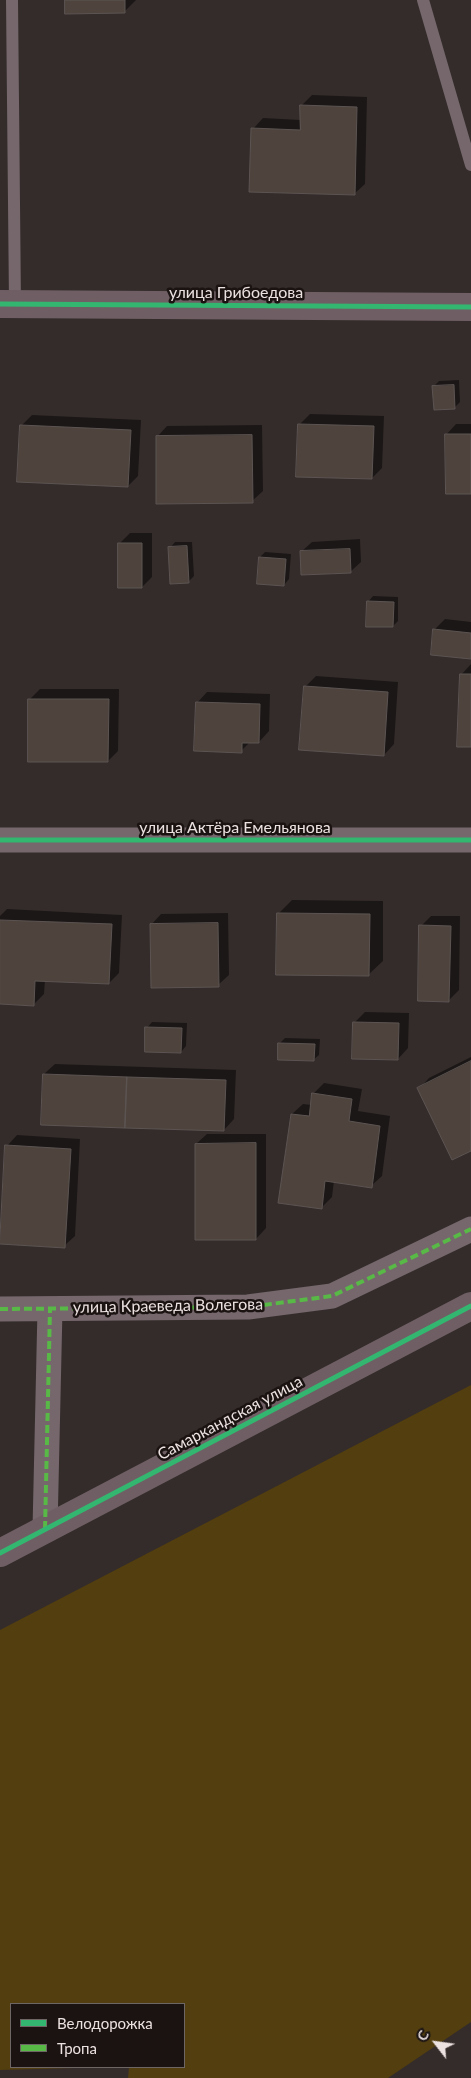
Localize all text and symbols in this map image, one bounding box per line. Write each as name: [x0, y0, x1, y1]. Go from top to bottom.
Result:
street label: улица Грибоедова: [169, 283, 303, 303]
street label: улица Актёра Емельянова: [139, 818, 331, 838]
street label: улица Краеведа Волегова: [73, 1295, 263, 1317]
street label: Самаркандская улица: [154, 1372, 306, 1464]
legend: [10, 2003, 185, 2068]
text: Велодорожка: [57, 2014, 153, 2032]
north arrow: [411, 2018, 461, 2068]
text: С: [413, 2027, 432, 2044]
text: Тропа: [57, 2039, 97, 2057]

